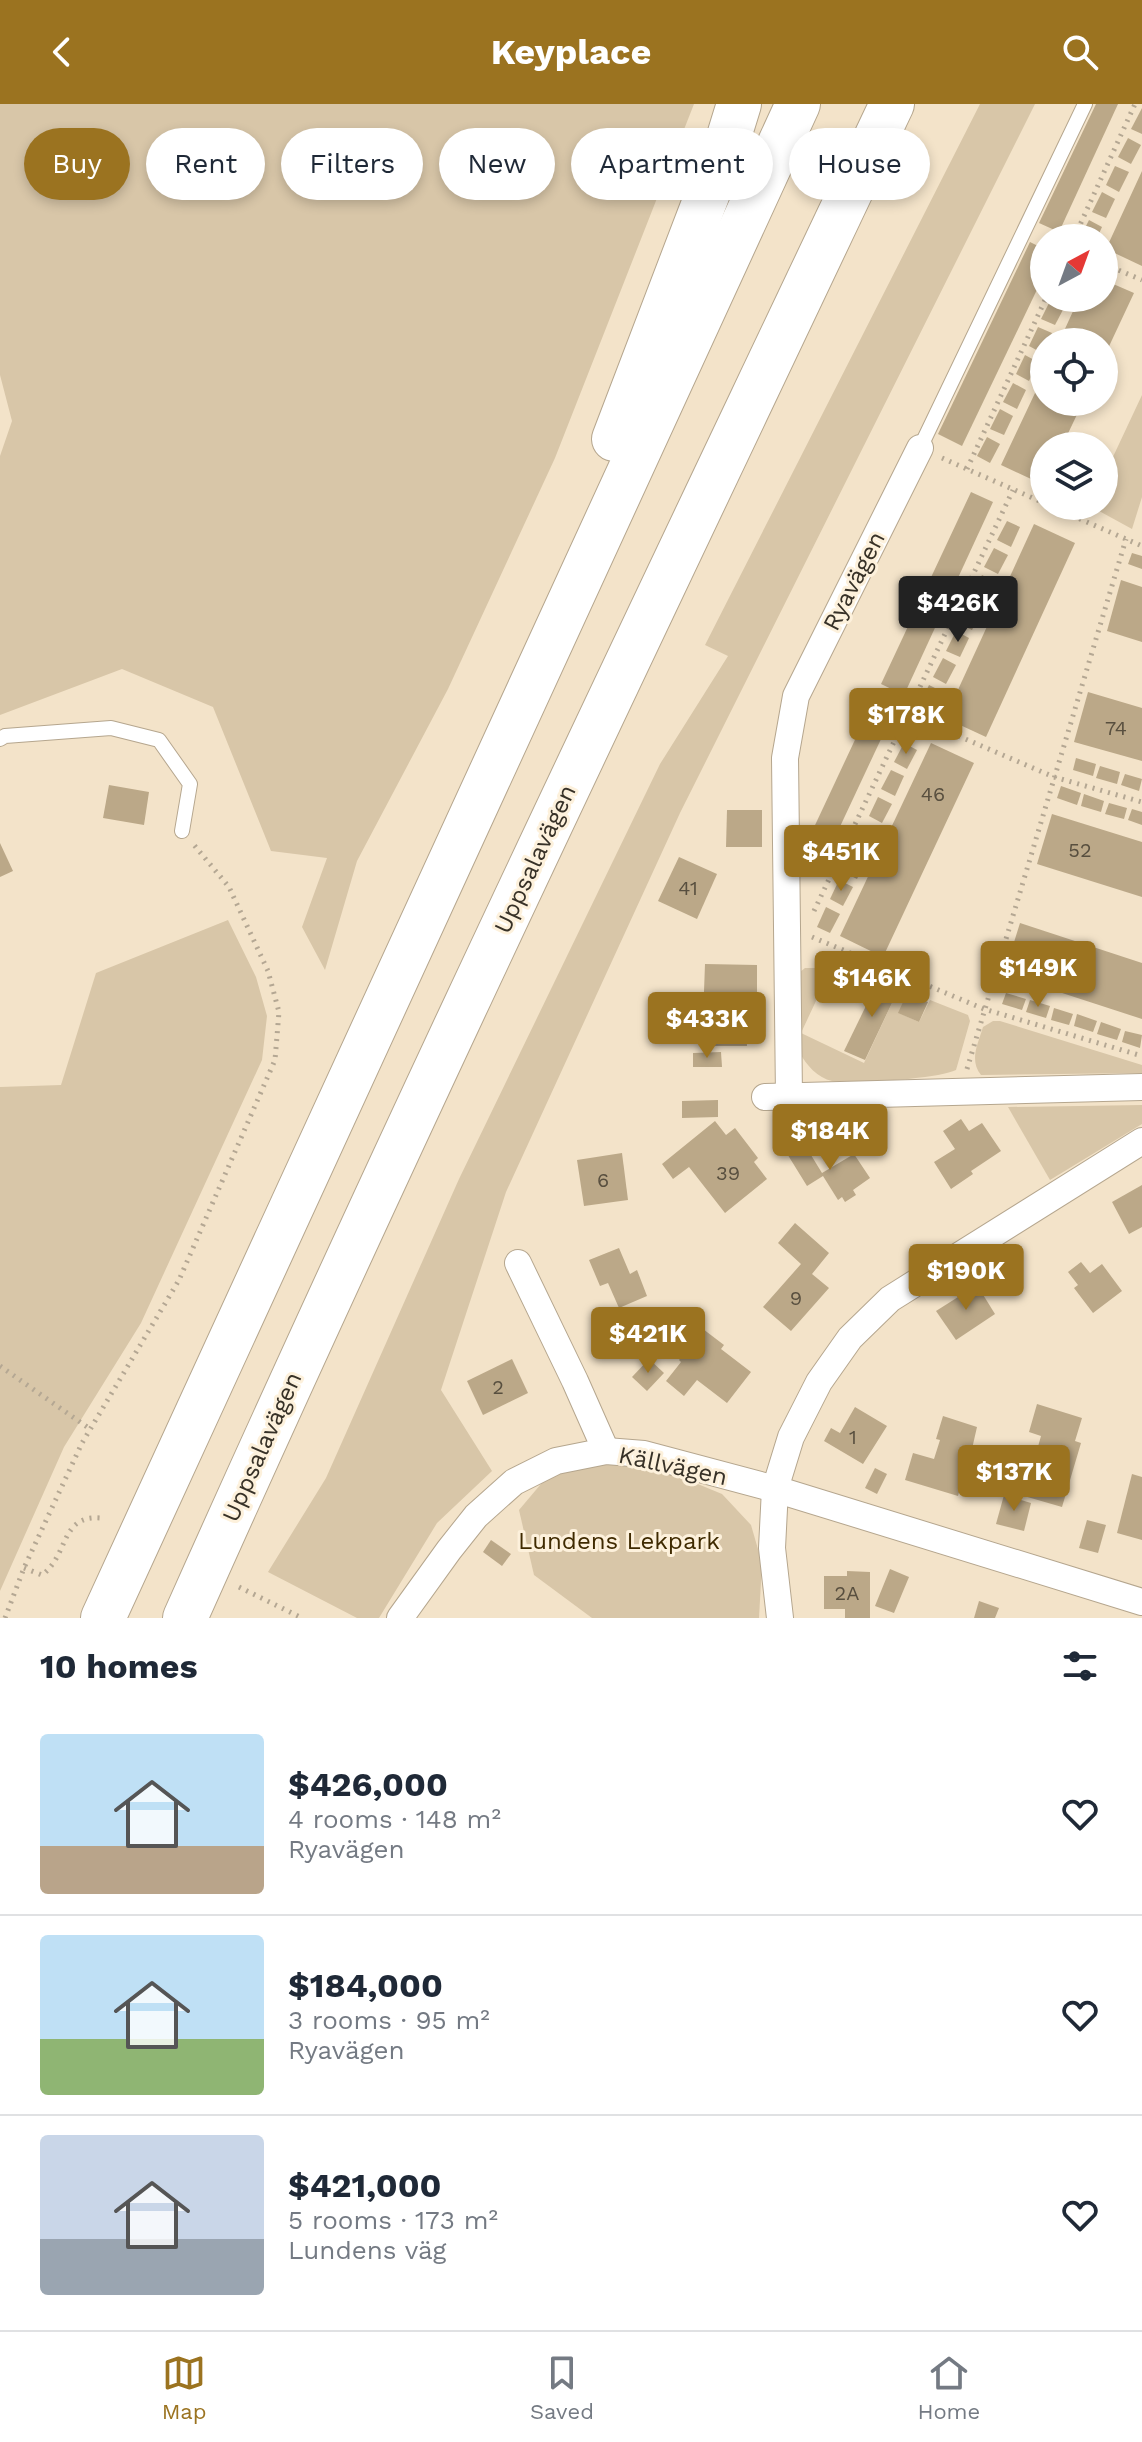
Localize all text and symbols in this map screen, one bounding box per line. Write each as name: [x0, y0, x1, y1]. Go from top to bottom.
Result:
icon: back: [40, 30, 84, 74]
icon: search: [1058, 30, 1102, 74]
text: Keyplace: [491, 31, 651, 73]
chip: Buy: [24, 128, 130, 200]
chip: Rent: [146, 128, 265, 200]
chip: Filters: [281, 128, 423, 200]
chip: New: [439, 128, 555, 200]
chip: Apartment: [571, 128, 773, 200]
chip: House: [789, 128, 930, 200]
north arrow: [1030, 224, 1118, 312]
map controls: [1030, 224, 1118, 520]
button: locate: [1030, 328, 1118, 416]
button: layers: [1030, 432, 1118, 520]
street label: Ryavägen: [817, 527, 891, 635]
pin: $426K: [902, 576, 1014, 644]
text: $426K: [917, 587, 999, 617]
pin: $178K: [850, 688, 962, 756]
text: $178K: [867, 699, 945, 729]
house number: 74: [1105, 716, 1127, 740]
street label: Uppsalavägen: [488, 780, 582, 938]
house number: 46: [921, 782, 945, 806]
pin: $451K: [785, 825, 897, 893]
text: $451K: [802, 836, 880, 866]
house number: 52: [1068, 838, 1092, 862]
house number: 41: [678, 876, 698, 900]
pin: $149K: [982, 941, 1094, 1009]
pin: $146K: [816, 951, 928, 1019]
text: $149K: [999, 952, 1077, 982]
text: $146K: [833, 962, 911, 992]
pin: $433K: [651, 992, 763, 1060]
text: $433K: [666, 1003, 748, 1033]
pin: $184K: [774, 1104, 886, 1172]
text: $184K: [791, 1115, 870, 1145]
house number: 39: [716, 1161, 740, 1185]
house number: 6: [597, 1168, 609, 1192]
pin: $190K: [910, 1244, 1022, 1312]
text: $190K: [927, 1255, 1005, 1285]
house number: 9: [790, 1286, 802, 1310]
pin: $421K: [592, 1307, 704, 1375]
text: $421K: [609, 1318, 687, 1348]
street label: Uppsalavägen: [216, 1368, 308, 1526]
house number: 2: [492, 1375, 504, 1399]
house number: 1: [849, 1425, 857, 1449]
street label: Källvägen: [616, 1441, 730, 1491]
pin: $137K: [958, 1445, 1070, 1513]
text: $137K: [976, 1456, 1052, 1486]
park label: Lundens Lekpark: [518, 1527, 720, 1555]
house number: 2A: [835, 1581, 859, 1605]
icon: filters: [1058, 1644, 1102, 1688]
text: 10 homes: [40, 1646, 198, 1686]
text: $426,000: [288, 1764, 448, 1804]
icon: home: [104, 1766, 200, 1862]
icon: heart: [1058, 1792, 1102, 1836]
text: 4 rooms · 148 m²: [288, 1804, 501, 1834]
text: Ryavägen: [288, 1834, 405, 1864]
text: $184,000: [288, 1965, 443, 2005]
icon: home: [104, 1967, 200, 2063]
icon: heart: [1058, 1993, 1102, 2037]
text: 3 rooms · 95 m²: [288, 2005, 490, 2035]
text: Ryavägen: [288, 2035, 405, 2065]
text: $421,000: [288, 2165, 442, 2205]
icon: home: [104, 2167, 200, 2263]
icon: heart: [1058, 2193, 1102, 2237]
text: 5 rooms · 173 m²: [288, 2205, 498, 2235]
text: Lundens väg: [288, 2235, 446, 2265]
tab: Map: [162, 2351, 207, 2424]
tab: Saved: [530, 2351, 594, 2424]
tab: Home: [917, 2351, 980, 2424]

